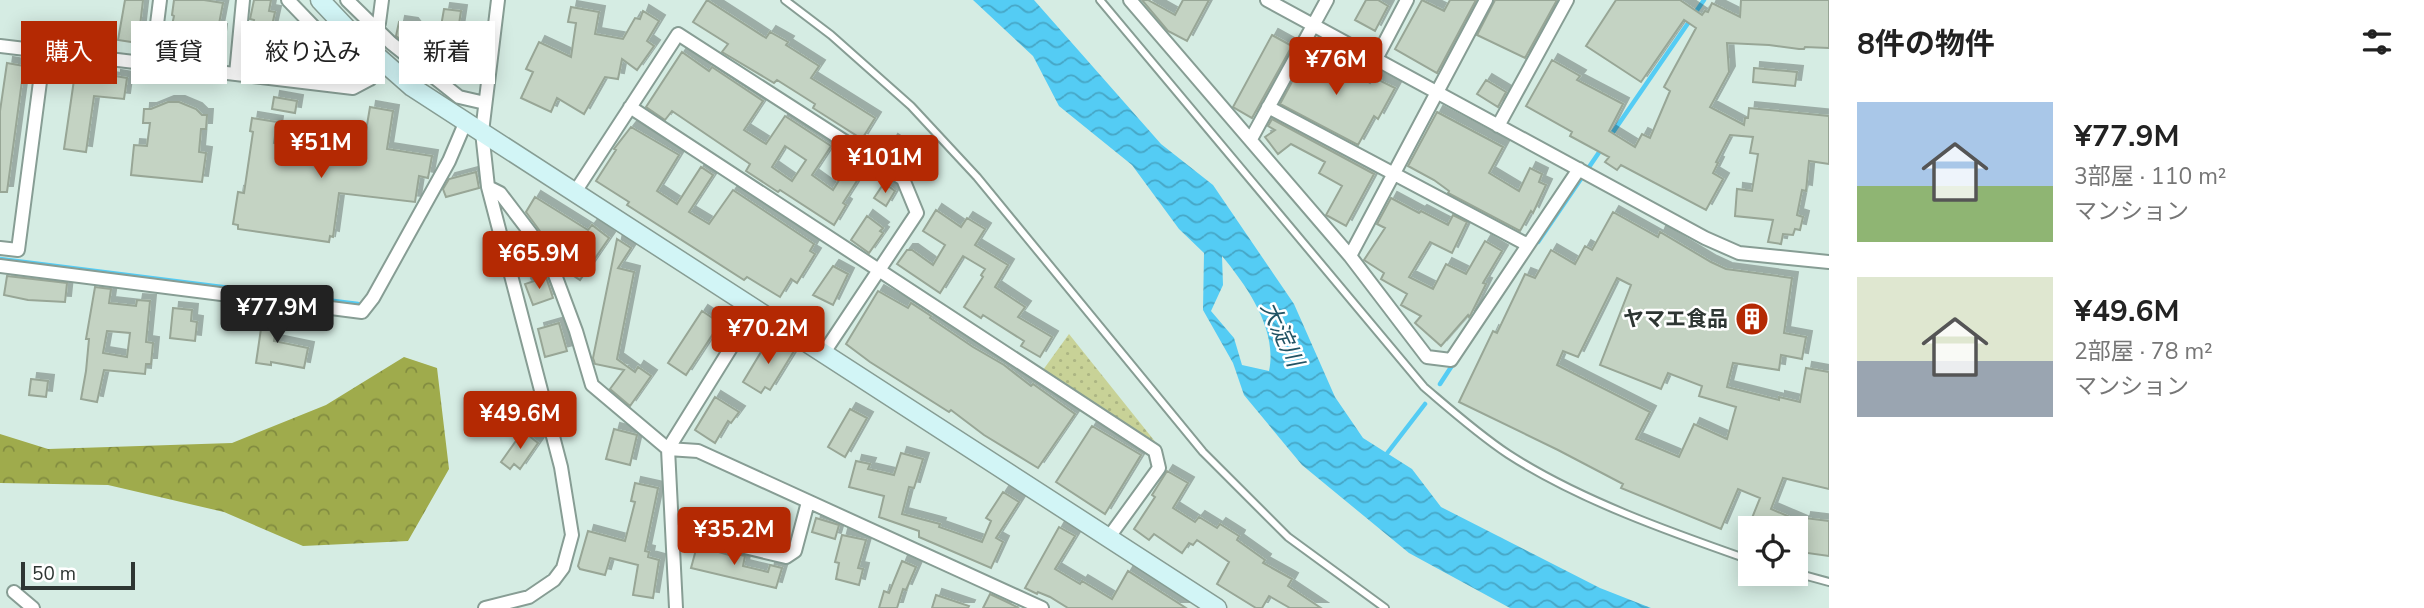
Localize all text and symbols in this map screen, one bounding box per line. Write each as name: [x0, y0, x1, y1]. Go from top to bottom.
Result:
chip: 購入: [21, 21, 117, 84]
chip: 賃貸: [131, 21, 227, 84]
chip: 絞り込み: [241, 21, 385, 84]
chip: 新着: [399, 21, 495, 84]
icon: filters: [2358, 23, 2396, 61]
text: 8件の物件: [1857, 24, 1995, 65]
pin: ¥76M: [1295, 38, 1377, 97]
text: ¥76M: [1305, 44, 1367, 75]
text: ¥77.9M: [2074, 116, 2179, 157]
pin: ¥51M: [280, 120, 362, 180]
text: ¥51M: [290, 127, 352, 158]
icon: home: [1913, 130, 1997, 214]
pin: ¥101M: [836, 136, 934, 195]
text: ¥101M: [847, 142, 923, 173]
text: 3部屋 · 110 m²: [2074, 161, 2227, 192]
text: マンション: [2074, 196, 2189, 227]
pin: ¥65.9M: [482, 232, 596, 291]
text: ¥65.9M: [499, 238, 579, 269]
pin: ¥77.9M: [220, 286, 334, 345]
text: ¥49.6M: [2074, 291, 2179, 332]
text: ¥77.9M: [237, 292, 317, 323]
water label: 大淀川: [1253, 296, 1312, 375]
building icon: ヤマエ食品: [1733, 300, 1771, 338]
place label: ヤマエ食品: [1623, 305, 1728, 333]
icon: home: [1913, 305, 1997, 389]
pin: ¥70.2M: [711, 306, 825, 366]
text: ¥70.2M: [728, 313, 808, 344]
text: 2部屋 · 78 m²: [2074, 336, 2213, 367]
text: マンション: [2074, 371, 2189, 402]
pin: ¥49.6M: [463, 392, 577, 451]
text: ¥49.6M: [480, 398, 560, 429]
pin: ¥35.2M: [677, 508, 791, 567]
text: ¥35.2M: [694, 514, 774, 545]
map controls: [1738, 516, 1808, 586]
button: locate: [1738, 516, 1808, 586]
scale bar: [21, 559, 135, 591]
text: 50 m: [32, 561, 76, 587]

